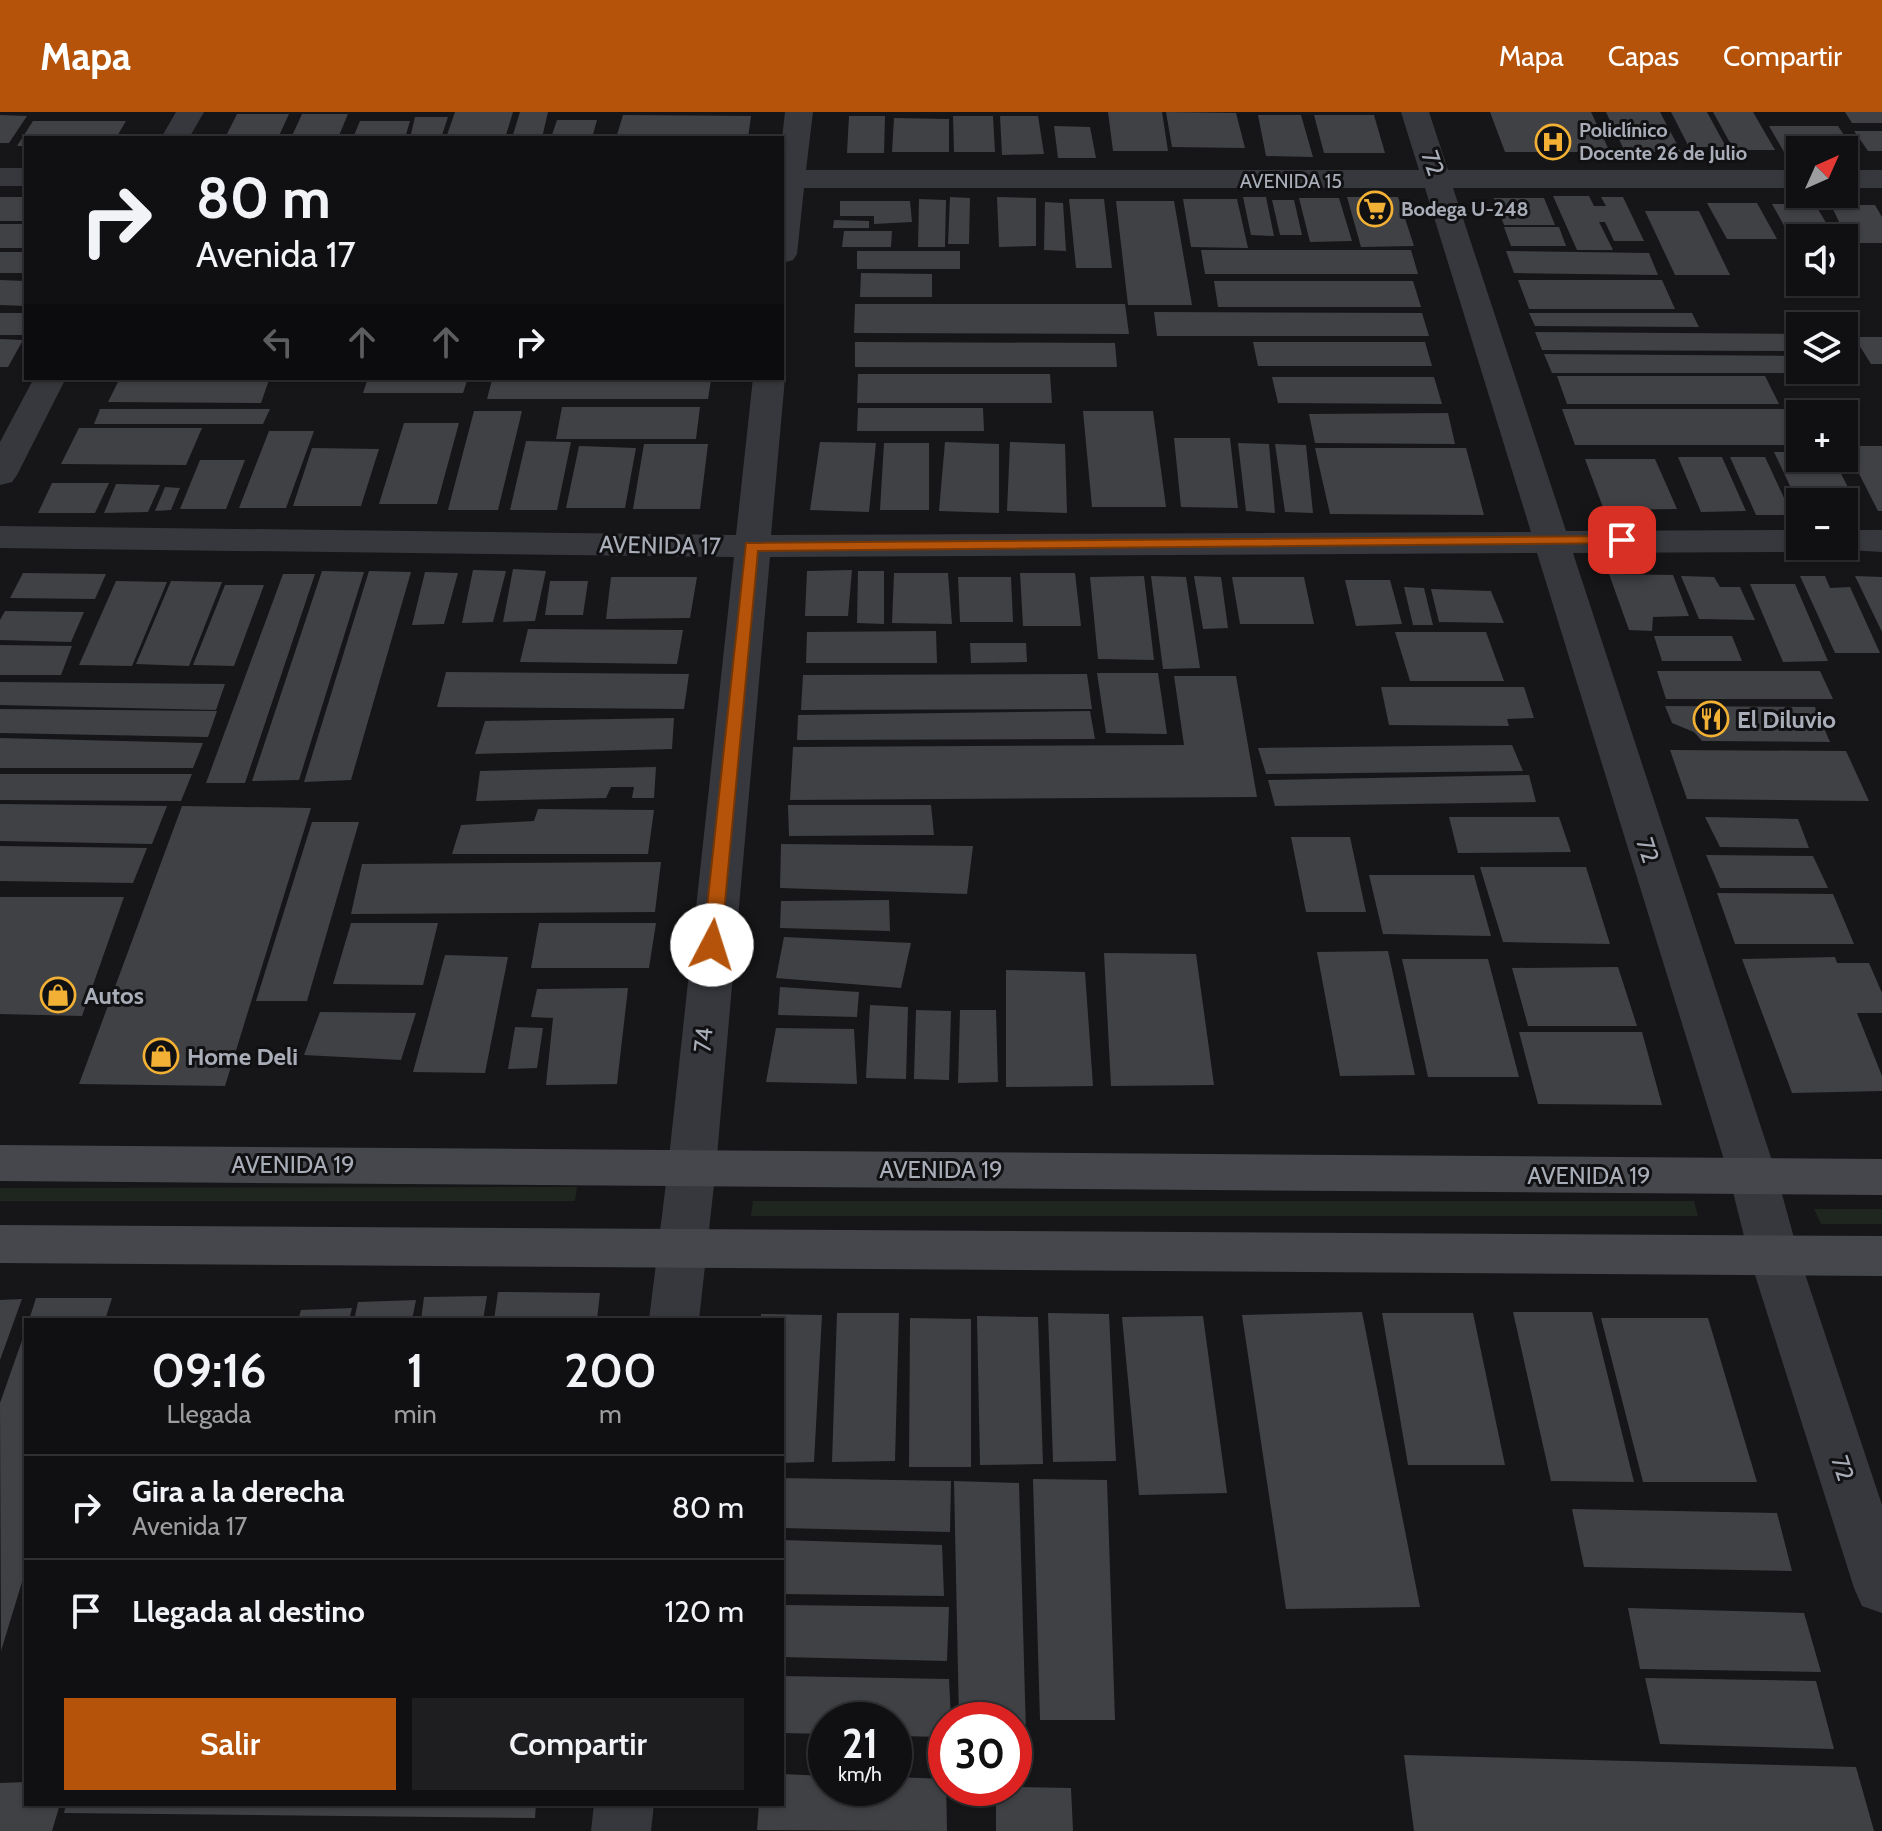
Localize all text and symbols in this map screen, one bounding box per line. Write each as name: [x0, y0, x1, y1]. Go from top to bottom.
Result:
text: Mapa: [40, 33, 131, 80]
text: Mapa: [1499, 39, 1564, 73]
text: Capas: [1608, 39, 1679, 73]
text: Compartir: [1723, 39, 1842, 73]
place label: Policlínico Docente 26 de Julio: [1579, 118, 1747, 165]
hospital icon: Policlínico Docente 26 de Julio: [1534, 123, 1572, 161]
north arrow: [1786, 136, 1858, 208]
map controls: [1786, 136, 1858, 560]
street label: 72: [1415, 147, 1451, 179]
text: 80 m: [196, 164, 331, 232]
icon: right: [64, 168, 168, 272]
street label: AVENIDA 15: [1240, 169, 1342, 193]
supermarket icon: Bodega U-248: [1356, 190, 1394, 228]
place label: Bodega U-248: [1401, 197, 1529, 221]
button: sound: [1786, 224, 1858, 296]
text: Avenida 17: [196, 232, 356, 276]
button: layers: [1786, 312, 1858, 384]
icon: left: [256, 320, 300, 364]
icon: ahead: [340, 320, 384, 364]
icon: ahead: [424, 320, 468, 364]
icon: right: [508, 320, 552, 364]
button: +: [1786, 400, 1858, 472]
button: −: [1786, 488, 1858, 560]
pin: [1588, 506, 1656, 574]
icon: arrive: [1600, 518, 1644, 562]
street label: AVENIDA 17: [599, 529, 721, 561]
restaurant icon: El Diluvio: [1692, 700, 1730, 738]
place label: El Diluvio: [1737, 705, 1836, 734]
street label: 72: [1630, 834, 1666, 866]
position arrow: [670, 903, 754, 987]
shop icon: Autos: [39, 976, 77, 1014]
place label: Autos: [84, 981, 144, 1010]
street label: 74: [687, 1026, 719, 1054]
shop icon: Home Deli: [142, 1037, 180, 1075]
place label: Home Deli: [187, 1042, 298, 1071]
street label: AVENIDA 19: [231, 1150, 355, 1179]
street label: AVENIDA 19: [879, 1155, 1003, 1184]
street label: AVENIDA 19: [1527, 1161, 1651, 1190]
text: 09:16: [151, 1341, 267, 1399]
text: 1: [407, 1341, 424, 1399]
text: 200: [564, 1341, 657, 1399]
text: Llegada: [167, 1398, 251, 1430]
text: min: [394, 1398, 437, 1430]
text: m: [599, 1398, 622, 1430]
street label: 72: [1825, 1452, 1861, 1484]
text: Gira a la derecha: [132, 1473, 344, 1510]
icon: right: [64, 1485, 108, 1529]
text: 80 m: [672, 1489, 744, 1526]
text: Avenida 17: [132, 1510, 247, 1542]
icon: arrive: [64, 1589, 108, 1633]
text: Llegada al destino: [132, 1593, 365, 1630]
text: 120 m: [664, 1593, 744, 1630]
button: Salir: [64, 1698, 396, 1790]
button: Compartir: [412, 1698, 744, 1790]
speed limit sign: 30: [928, 1702, 1032, 1806]
text: 21: [842, 1719, 878, 1768]
text: km/h: [838, 1762, 882, 1786]

